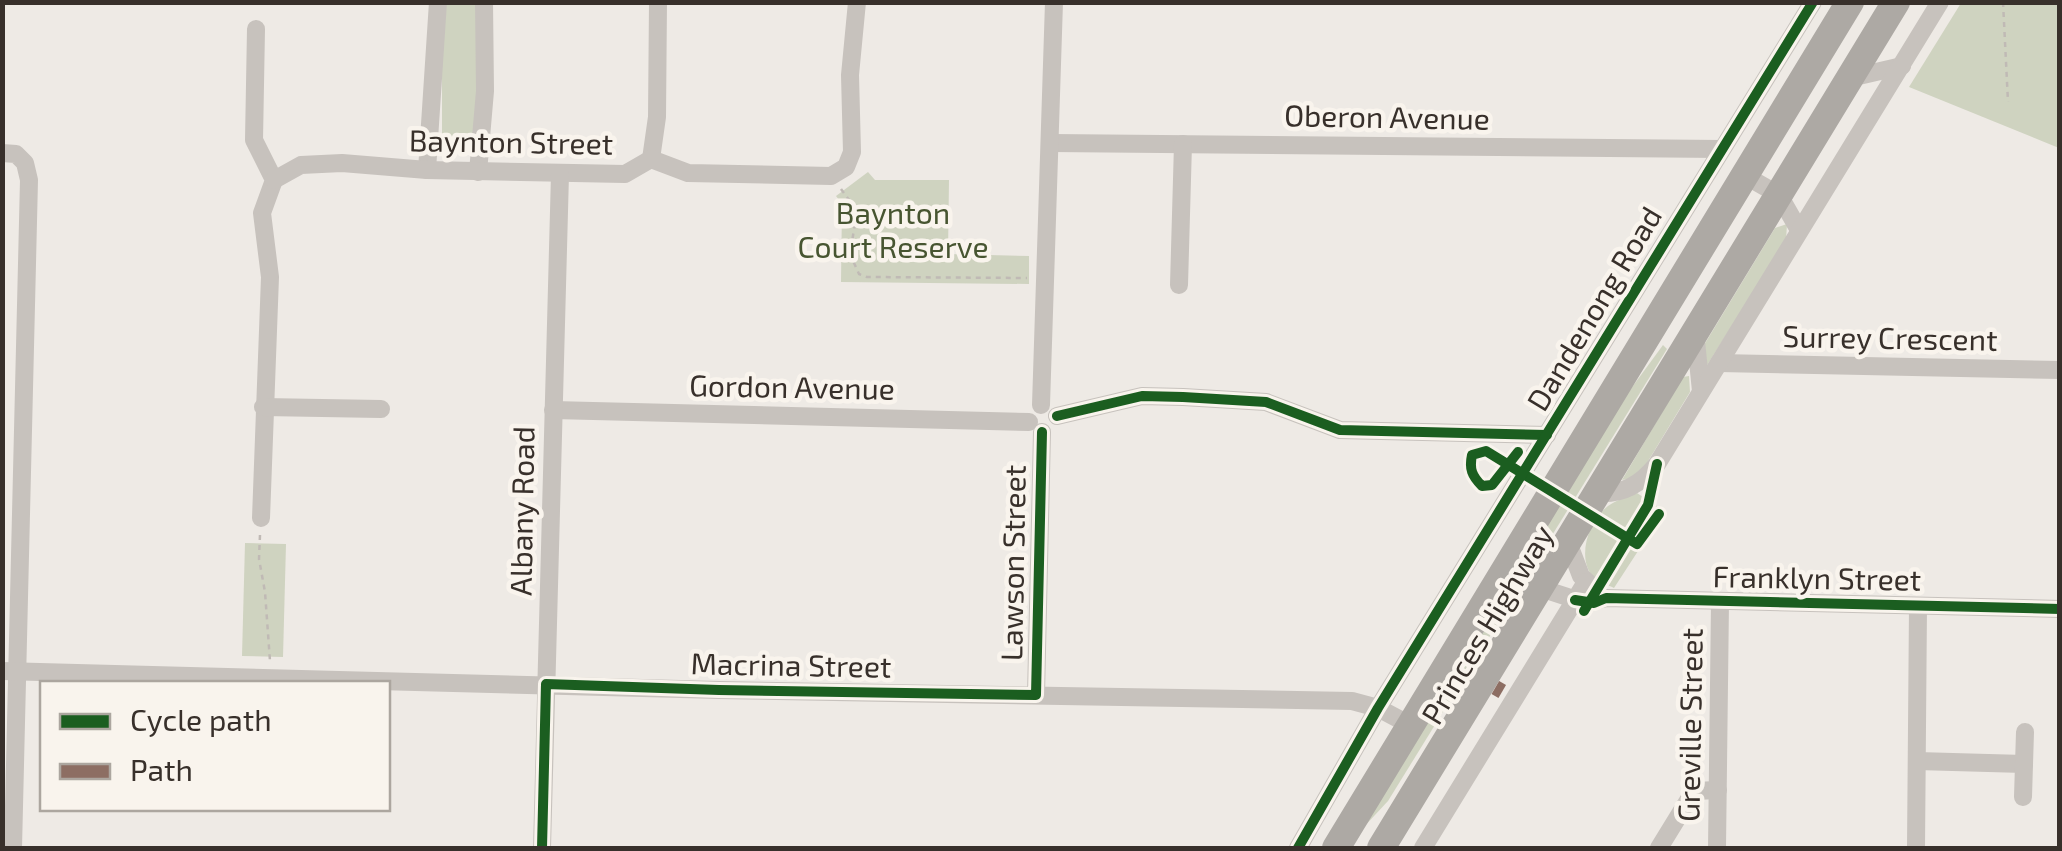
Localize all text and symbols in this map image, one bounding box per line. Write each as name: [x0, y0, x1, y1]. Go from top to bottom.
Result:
street label: Oberon Avenue: [1284, 96, 1490, 136]
street label: Baynton Street: [409, 121, 614, 161]
park label: Baynton Court Reserve: [797, 194, 989, 264]
street label: Dandenong Road: [1518, 199, 1668, 416]
street label: Surrey Crescent: [1782, 317, 1998, 357]
street label: Gordon Avenue: [689, 366, 895, 406]
street label: Albany Road: [502, 426, 540, 596]
street label: Lawson Street: [992, 464, 1032, 661]
street label: Princes Highway: [1413, 518, 1560, 730]
street label: Franklyn Street: [1712, 557, 1922, 597]
street label: Greville Street: [1669, 628, 1709, 822]
street label: Macrina Street: [690, 644, 892, 684]
legend: [40, 681, 390, 811]
text: Cycle path: [130, 701, 272, 737]
text: Path: [130, 751, 193, 787]

